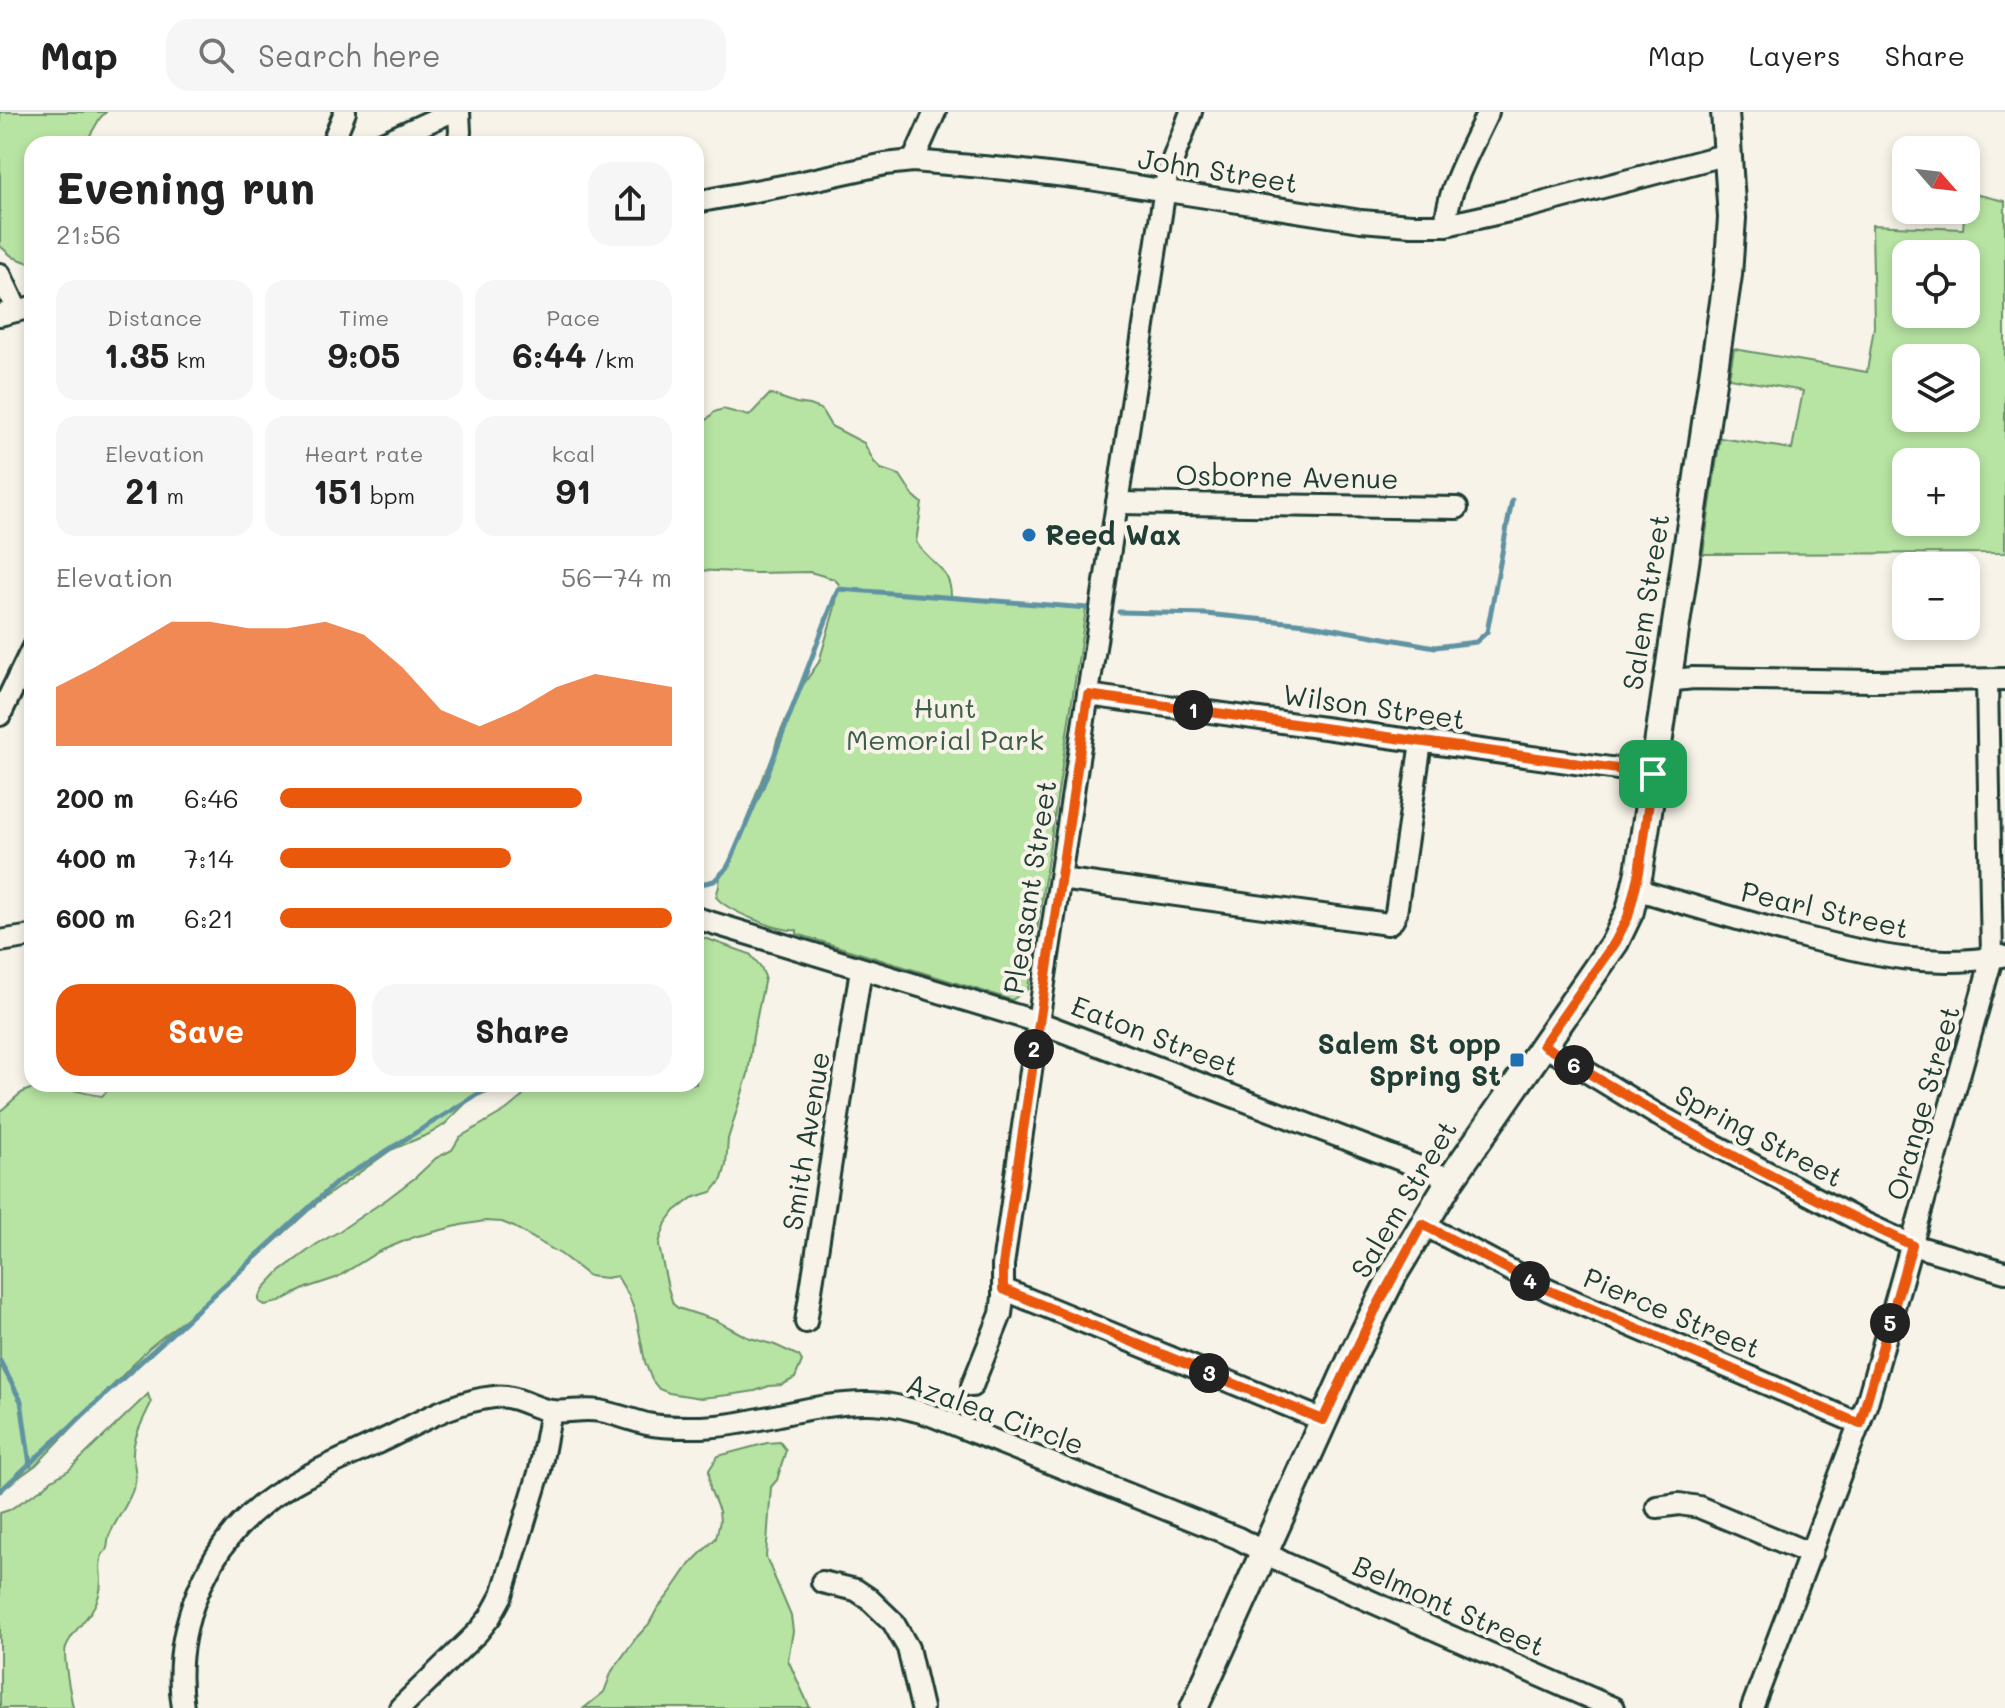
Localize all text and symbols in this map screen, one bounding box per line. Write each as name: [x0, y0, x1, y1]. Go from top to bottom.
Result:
search box: [166, 19, 726, 91]
text: Map: [40, 30, 118, 80]
icon: search: [194, 33, 238, 77]
text: Search here: [258, 35, 441, 75]
text: Map: [1648, 37, 1705, 73]
text: Layers: [1749, 37, 1841, 73]
text: Share: [1885, 37, 1965, 73]
north arrow: [1892, 136, 1980, 224]
map controls: [1892, 136, 1980, 640]
street label: John Street: [1136, 140, 1301, 200]
text: Evening run: [56, 158, 315, 215]
button: share: [588, 162, 672, 246]
text: 21:56: [56, 217, 121, 251]
button: locate: [1892, 240, 1980, 328]
text: Distance: [107, 303, 202, 332]
text: Time: [339, 303, 389, 332]
text: Pace: [546, 303, 600, 332]
text: 1.35: [104, 332, 169, 377]
text: 9:05: [328, 332, 400, 377]
text: 6:44: [512, 332, 587, 377]
button: layers: [1892, 344, 1980, 432]
text: km: [169, 345, 206, 374]
text: /km: [587, 345, 634, 374]
text: Elevation: [105, 439, 204, 468]
text: Heart rate: [305, 439, 423, 468]
text: kcal: [551, 439, 595, 468]
button: +: [1892, 448, 1980, 536]
street label: Osborne Avenue: [1175, 456, 1399, 496]
text: 21: [125, 468, 159, 513]
text: 151: [313, 468, 363, 513]
text: 91: [556, 468, 591, 513]
text: m: [159, 481, 184, 510]
text: bpm: [363, 481, 415, 510]
street label: Salem Street: [1613, 511, 1677, 693]
place label: Reed Wax: [1045, 516, 1181, 552]
marker: Reed Wax: [1020, 526, 1038, 544]
button: −: [1892, 552, 1980, 640]
text: Elevation: [56, 560, 173, 594]
text: 56–74 m: [561, 560, 672, 594]
street label: Wilson Street: [1281, 675, 1468, 737]
park label: Hunt Memorial Park: [846, 689, 1044, 757]
pin: 1: [1173, 690, 1213, 730]
text: 1: [1188, 695, 1198, 724]
pin: [1619, 740, 1687, 808]
icon: arrive: [1631, 752, 1675, 796]
street label: Pleasant Street: [994, 777, 1064, 996]
text: 200 m: [56, 781, 134, 815]
text: 6:46: [184, 781, 239, 815]
text: 400 m: [56, 841, 136, 875]
text: 7:14: [184, 841, 233, 875]
street label: Pearl Street: [1738, 872, 1913, 946]
text: 600 m: [56, 901, 135, 935]
text: 6:21: [184, 901, 234, 935]
button: Save: [56, 984, 356, 1076]
button: Share: [372, 984, 672, 1076]
street label: Eaton Street: [1067, 987, 1244, 1083]
street label: Orange Street: [1877, 1001, 1967, 1204]
place label: Salem St opp Spring St: [1317, 1025, 1501, 1093]
pin: 2: [1014, 1029, 1054, 1069]
text: 2: [1028, 1034, 1040, 1063]
pin: 6: [1554, 1045, 1594, 1085]
street label: Smith Avenue: [773, 1049, 837, 1233]
text: 6: [1567, 1050, 1581, 1079]
marker: Salem St opp Spring St: [1508, 1051, 1526, 1069]
street label: Spring Street: [1669, 1076, 1850, 1195]
street label: Salem Street: [1342, 1113, 1464, 1284]
street label: Pierce Street: [1578, 1259, 1766, 1366]
pin: 4: [1510, 1261, 1550, 1301]
text: 4: [1523, 1266, 1537, 1295]
pin: 5: [1870, 1303, 1910, 1343]
text: 5: [1884, 1308, 1896, 1337]
pin: 3: [1189, 1353, 1229, 1393]
text: 3: [1202, 1358, 1216, 1387]
street label: Azalea Circle: [902, 1364, 1089, 1462]
street label: Belmont Street: [1348, 1547, 1551, 1664]

